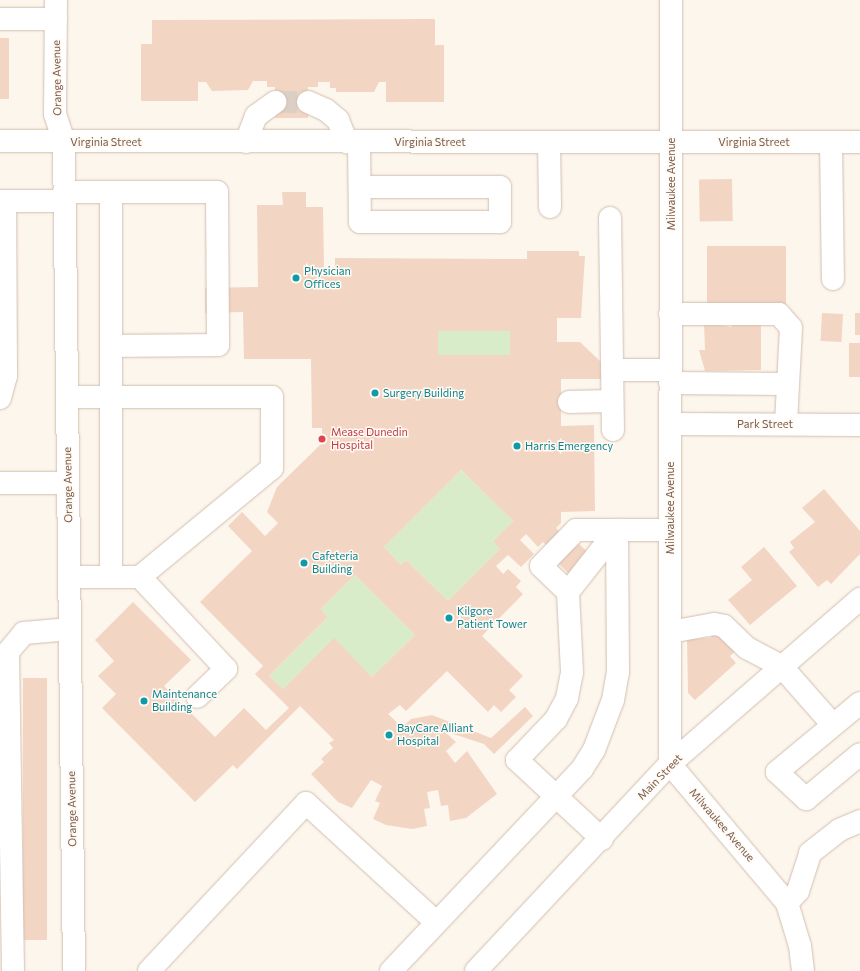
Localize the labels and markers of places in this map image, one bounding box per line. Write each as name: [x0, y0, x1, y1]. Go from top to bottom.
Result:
place label: Physician Offices: [304, 265, 351, 291]
marker: Physician Offices: [291, 273, 301, 283]
place label: Surgery Building: [383, 386, 464, 400]
marker: Surgery Building: [370, 388, 380, 398]
place label: Mease Dunedin Hospital: [331, 426, 408, 452]
marker: Mease Dunedin Hospital: [316, 433, 328, 445]
place label: Harris Emergency: [525, 439, 613, 453]
marker: Harris Emergency: [512, 441, 522, 451]
place label: Cafeteria Building: [312, 550, 358, 576]
marker: Cafeteria Building: [299, 558, 309, 568]
place label: Kilgore Patient Tower: [457, 605, 527, 631]
marker: Kilgore Patient Tower: [444, 613, 454, 623]
place label: Maintenance Building: [152, 688, 217, 714]
marker: Maintenance Building: [139, 696, 149, 706]
place label: BayCare Alliant Hospital: [397, 722, 473, 748]
marker: BayCare Alliant Hospital: [384, 730, 394, 740]

